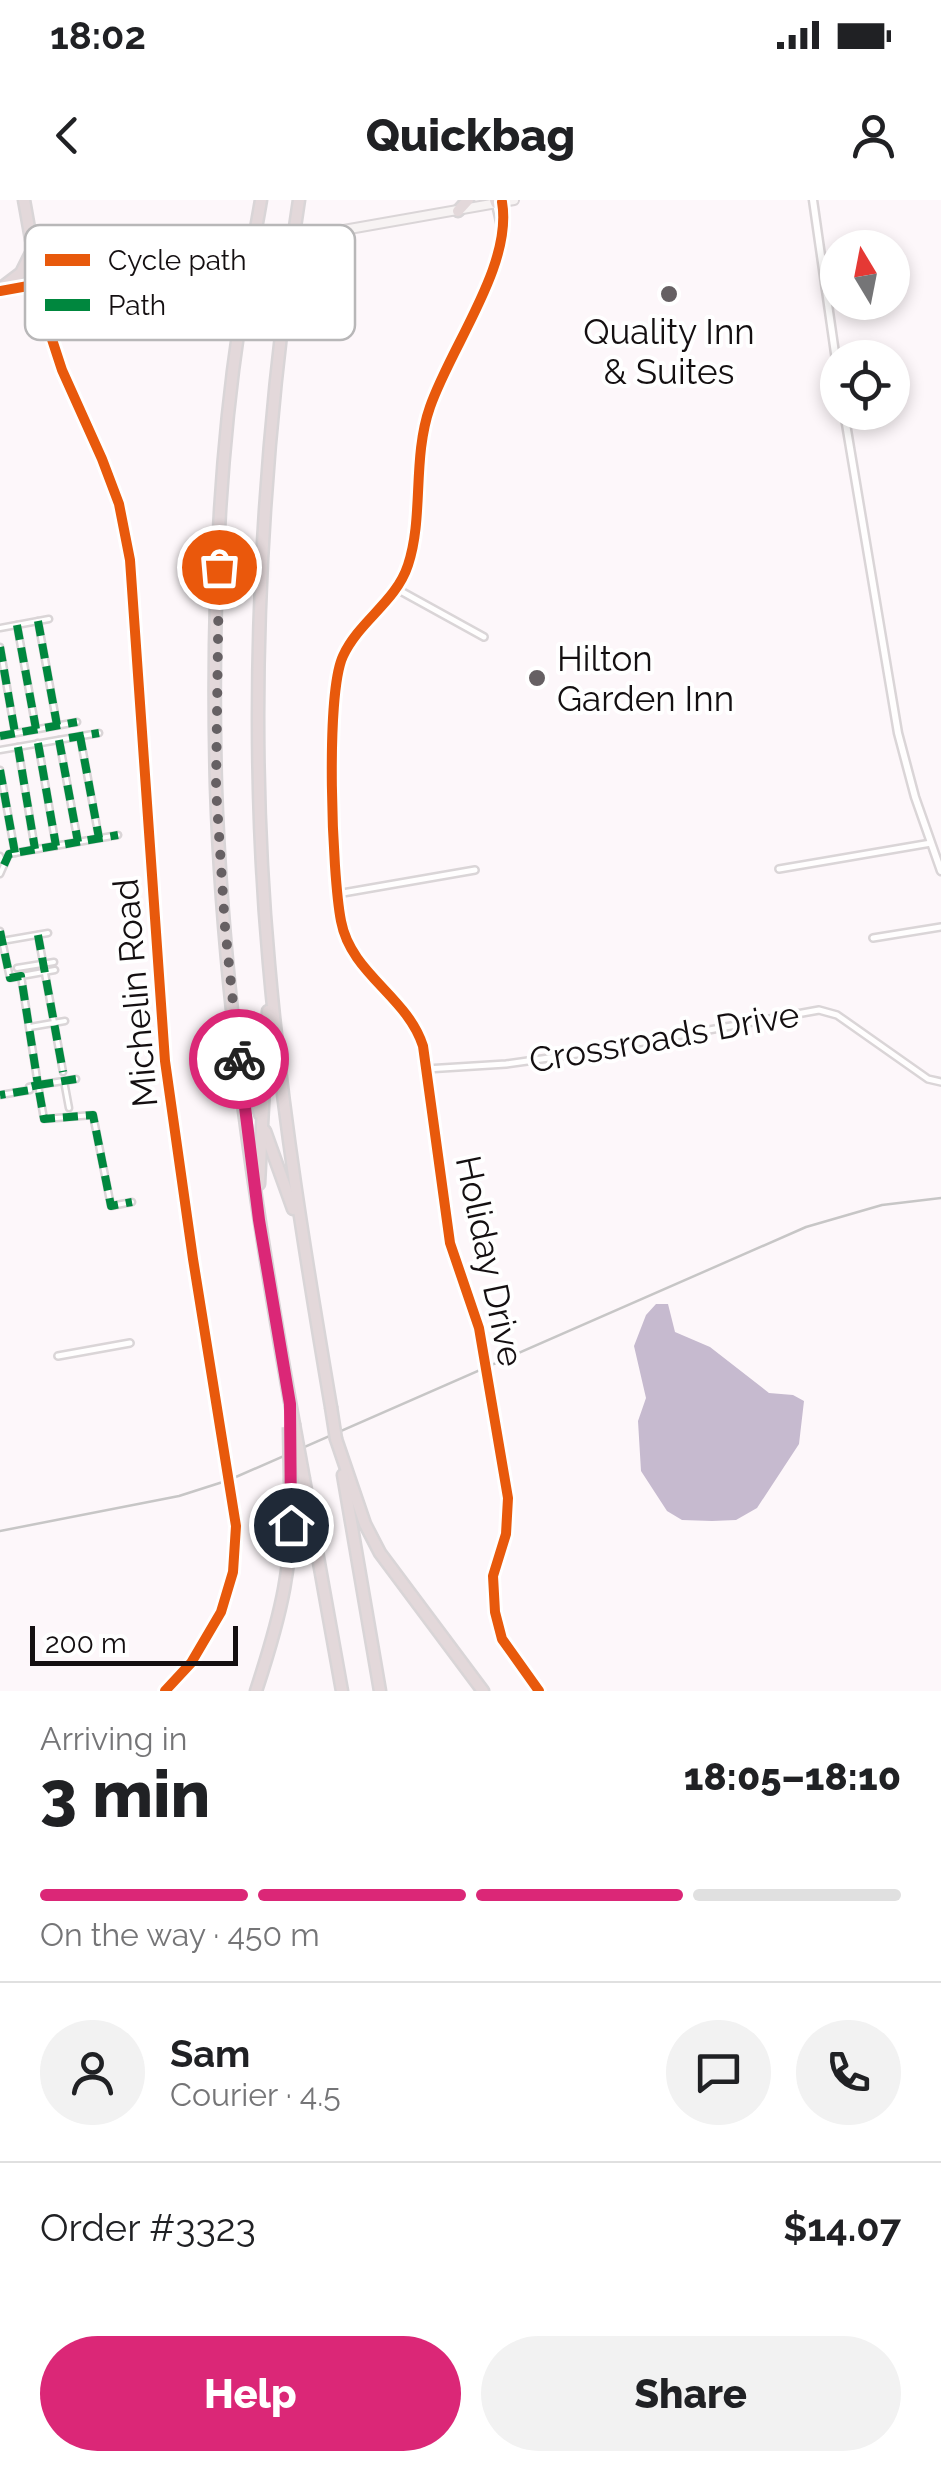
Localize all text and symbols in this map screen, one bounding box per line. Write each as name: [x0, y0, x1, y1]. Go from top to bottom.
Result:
text: 18:02: [50, 13, 146, 58]
icon: back: [40, 108, 95, 163]
icon: person: [846, 108, 901, 163]
text: Quickbag: [366, 109, 575, 162]
legend: [25, 225, 355, 340]
north arrow: [820, 230, 910, 320]
map controls: [820, 230, 910, 430]
text: Cycle path: [108, 244, 247, 277]
marker: Quality Inn & Suites: [658, 283, 680, 305]
text: Path: [108, 289, 166, 322]
place label: Quality Inn & Suites: [583, 311, 755, 392]
button: locate: [820, 340, 910, 430]
pin: [177, 525, 262, 610]
icon: bag: [192, 540, 247, 595]
place label: Hilton Garden Inn: [557, 638, 734, 719]
marker: Hilton Garden Inn: [526, 667, 548, 689]
street label: Michelin Road: [105, 877, 165, 1109]
street label: Crossroads Drive: [526, 993, 802, 1081]
courier: [189, 1009, 289, 1109]
icon: bike: [212, 1032, 267, 1087]
street label: Holiday Drive: [448, 1152, 532, 1370]
pin: [249, 1483, 334, 1568]
icon: home: [264, 1498, 319, 1553]
scale bar: [30, 1621, 238, 1666]
text: 200 m: [45, 1627, 127, 1660]
text: Arriving in: [40, 1720, 187, 1757]
text: 18:05–18:10: [684, 1754, 901, 1799]
text: 3 min: [40, 1756, 210, 1832]
text: On the way · 450 m: [40, 1916, 320, 1953]
button: person: [40, 2020, 145, 2125]
button: chat: [666, 2020, 771, 2125]
button: phone: [796, 2020, 901, 2125]
text: Sam: [170, 2031, 250, 2076]
text: Courier · 4.5: [170, 2076, 341, 2113]
text: Order #3323: [40, 2205, 256, 2250]
text: $14.07: [783, 2205, 901, 2250]
button: Help: [40, 2336, 461, 2451]
button: Share: [481, 2336, 901, 2451]

